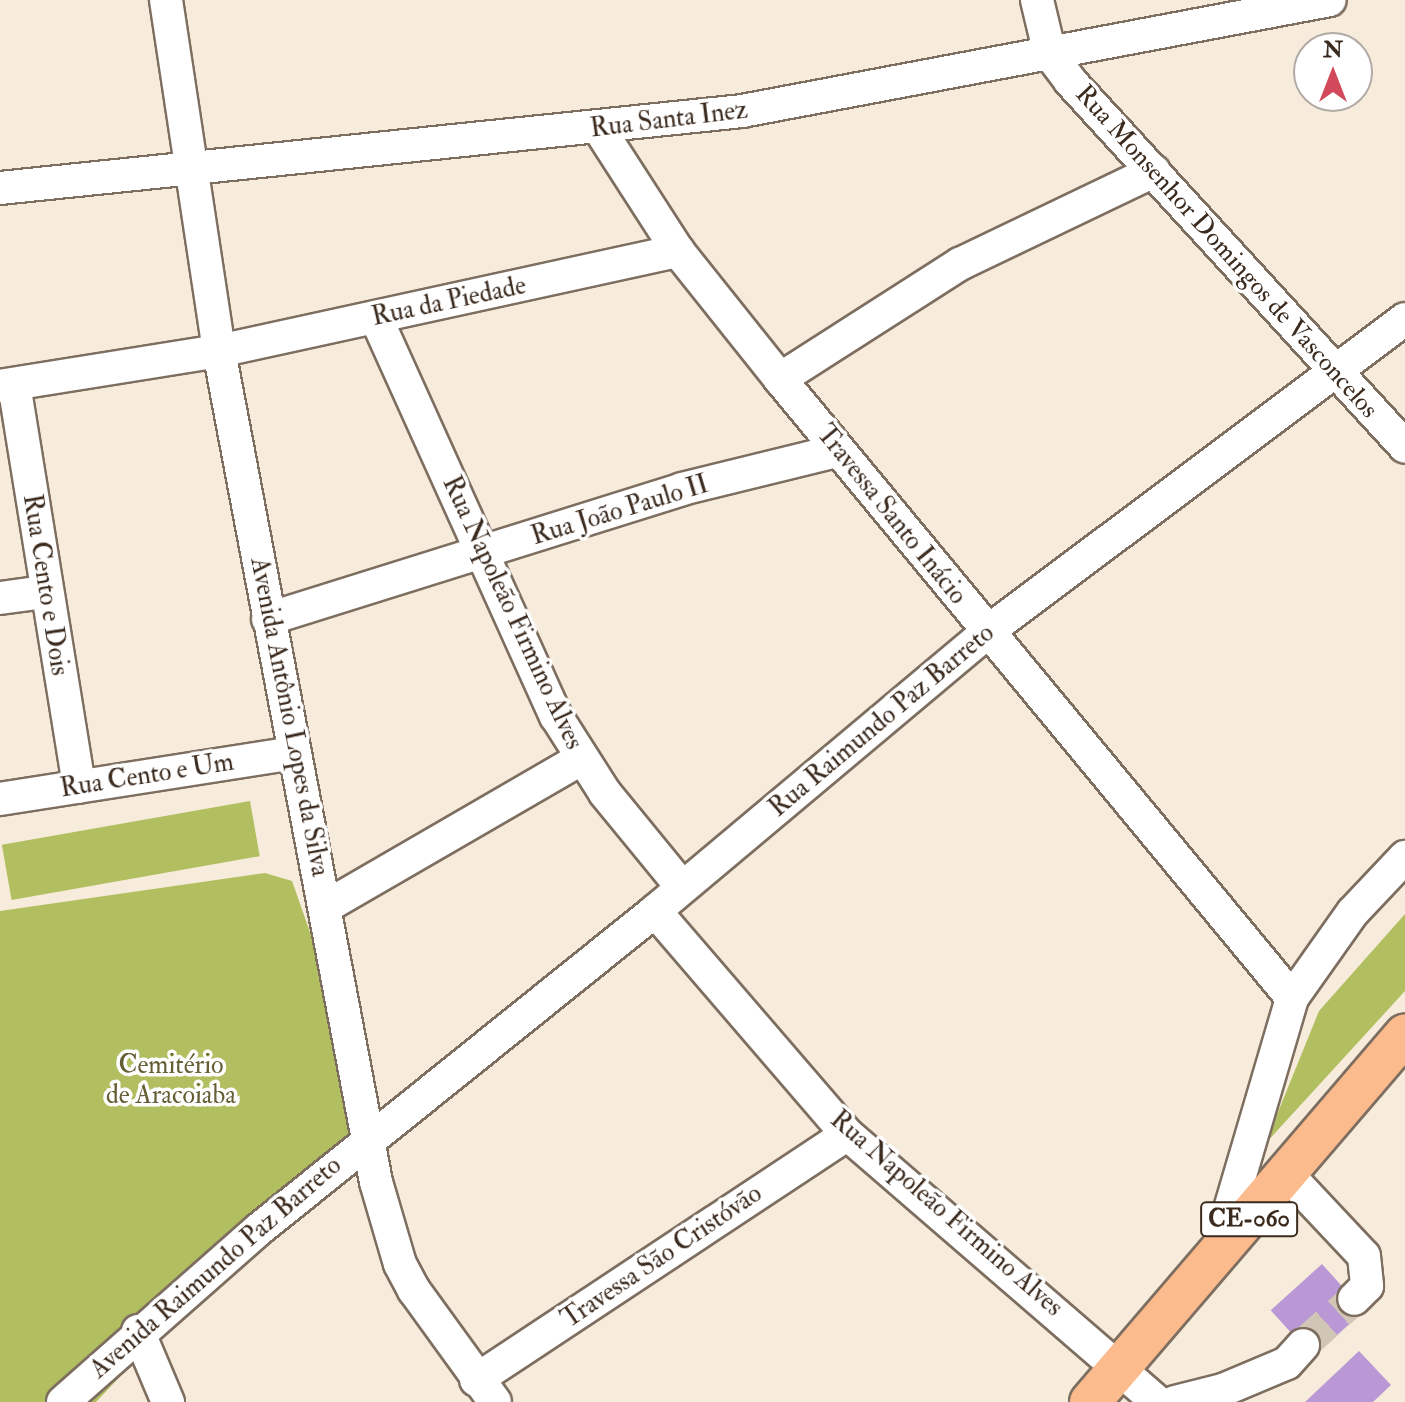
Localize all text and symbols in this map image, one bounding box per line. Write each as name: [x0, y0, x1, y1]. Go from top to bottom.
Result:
north arrow: [1293, 32, 1373, 112]
text: N: [1323, 36, 1343, 64]
street label: Rua Monsenhor Domingos de Vasconcelos: [1068, 79, 1384, 425]
street label: Rua Santa Inez: [589, 95, 749, 145]
street label: Rua da Piedade: [369, 270, 529, 334]
street label: Travessa Santo Inácio: [809, 419, 973, 611]
street label: Rua João Paulo II: [528, 469, 712, 553]
street label: Rua Napoleão Firmino Alves: [435, 471, 589, 755]
street label: Rua Cento e Dois: [15, 492, 75, 678]
street label: Avenida Antônio Lopes da Silva: [243, 555, 335, 879]
street label: Rua Raimundo Paz Barreto: [763, 618, 1001, 824]
street label: Rua Cento e Um: [58, 747, 236, 805]
park label: Cemitério de Aracoiaba: [106, 1050, 236, 1112]
street label: Rua Napoleão Firmino Alves: [823, 1105, 1069, 1323]
street label: Avenida Raimundo Paz Barreto: [84, 1150, 348, 1386]
street label: Travessa São Cristóvão: [556, 1178, 768, 1336]
road number: CE-060: [1199, 1199, 1299, 1239]

